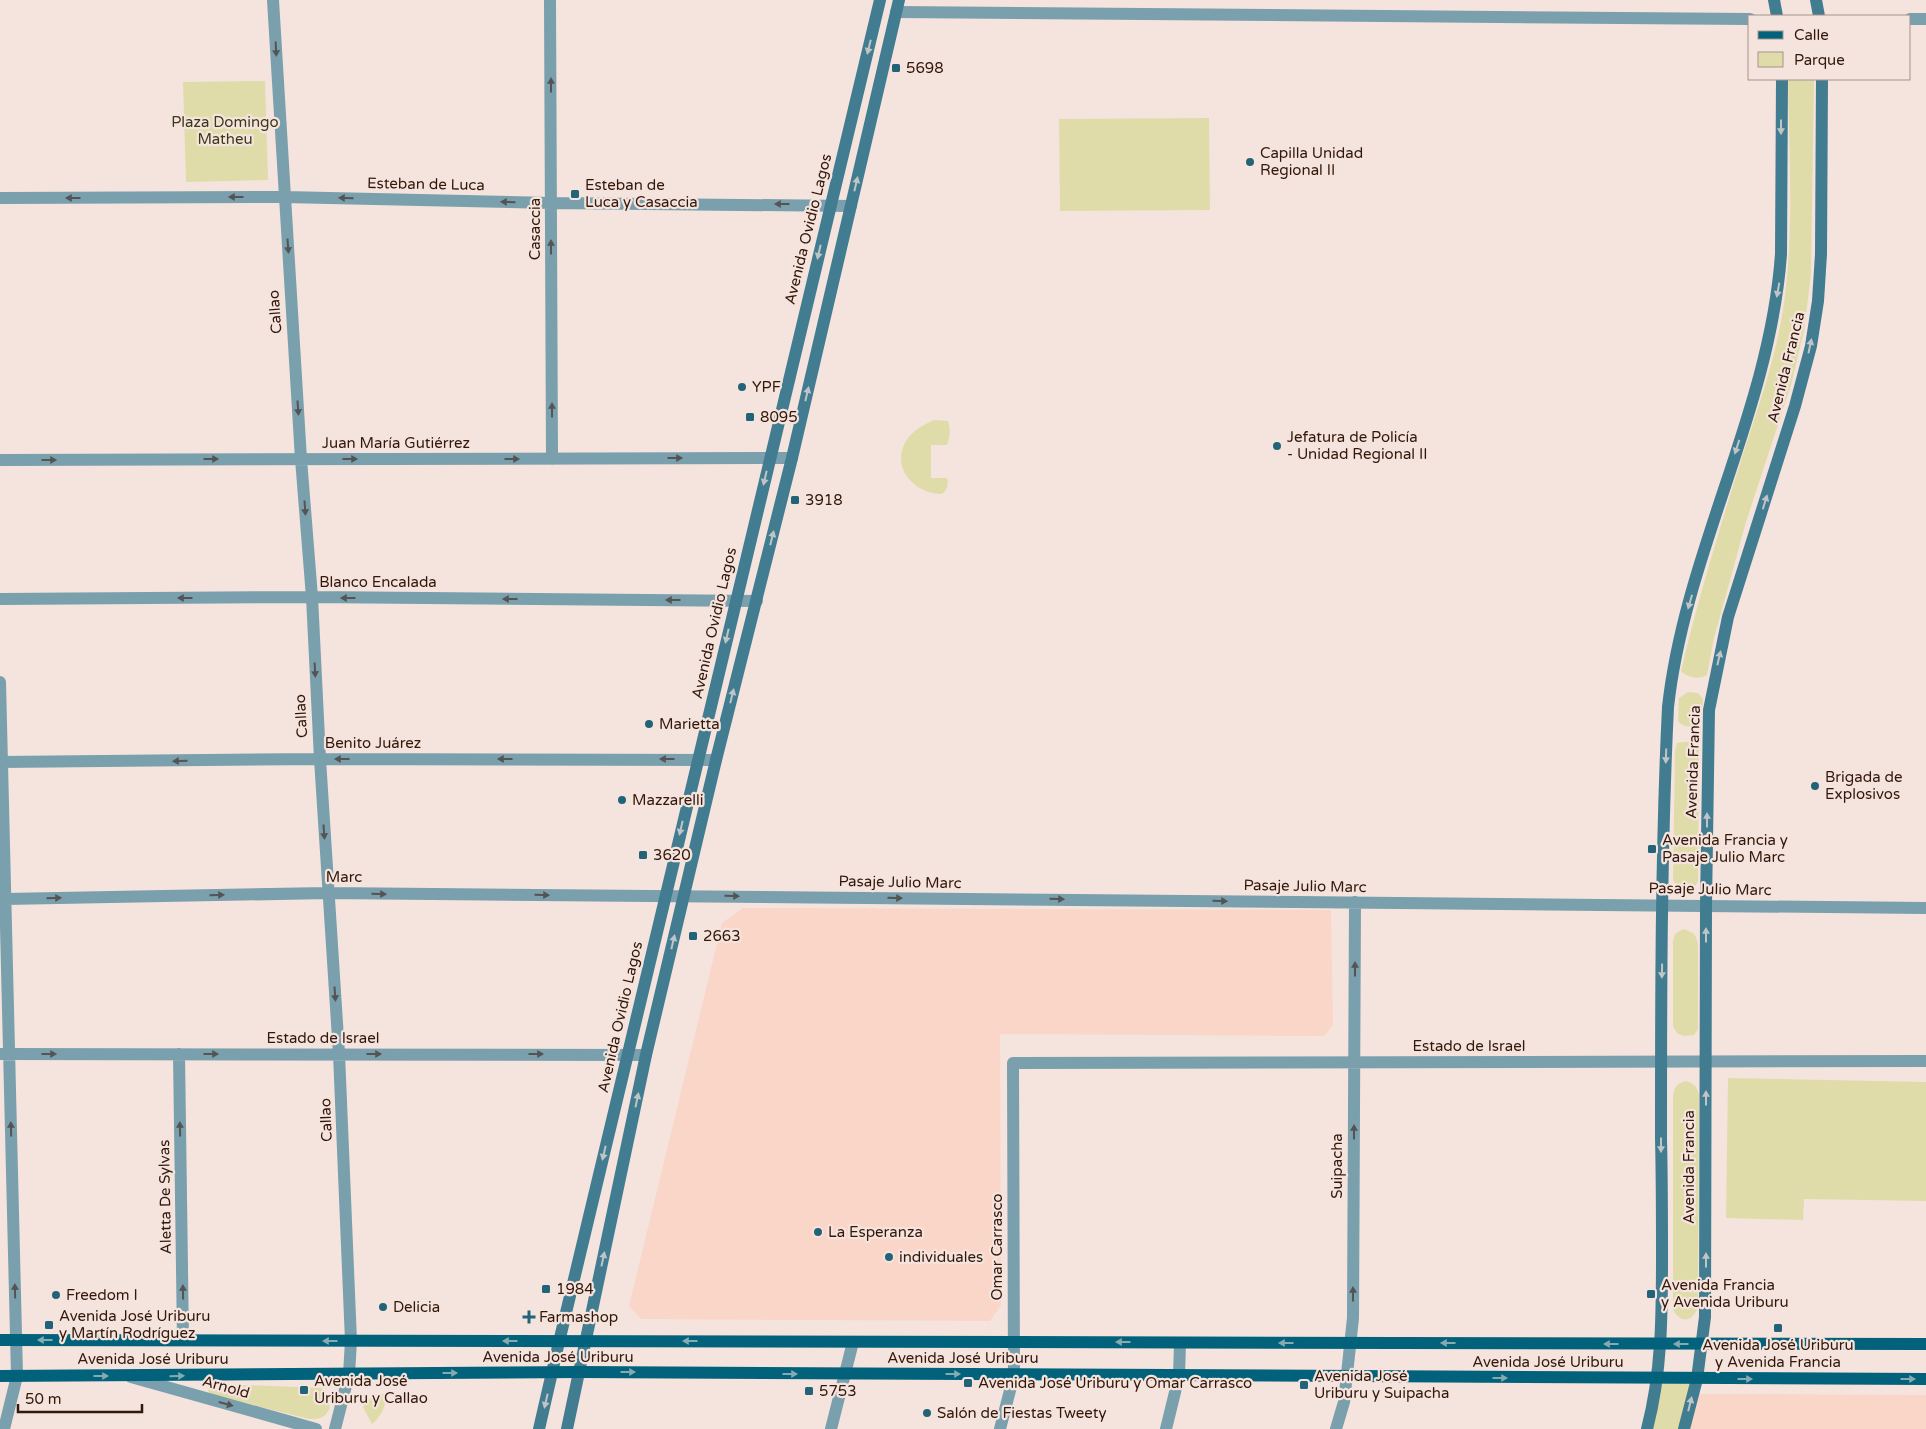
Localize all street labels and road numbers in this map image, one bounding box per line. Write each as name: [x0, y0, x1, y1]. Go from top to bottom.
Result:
street label: Avenida Ovidio Lagos: [781, 152, 835, 306]
street label: Esteban de Luca: [367, 174, 485, 194]
street label: Casaccia: [526, 198, 544, 260]
street label: Callao: [264, 289, 286, 335]
street label: Avenida Francia: [1763, 310, 1809, 424]
street label: Juan María Gutiérrez: [322, 434, 470, 452]
street label: Avenida Ovidio Lagos: [688, 546, 740, 700]
street label: Blanco Encalada: [319, 573, 437, 591]
street label: Callao: [291, 694, 311, 738]
street label: Avenida Francia: [1682, 705, 1704, 819]
street label: Benito Juárez: [325, 734, 421, 752]
street label: Marc: [326, 868, 362, 886]
street label: Pasaje Julio Marc: [838, 872, 962, 892]
street label: Pasaje Julio Marc: [1243, 876, 1367, 896]
street label: Pasaje Julio Marc: [1648, 879, 1772, 899]
street label: Avenida Ovidio Lagos: [594, 940, 646, 1094]
street label: Estado de Israel: [267, 1029, 379, 1047]
street label: Estado de Israel: [1413, 1037, 1525, 1055]
street label: Callao: [316, 1098, 336, 1142]
street label: Avenida Francia: [1680, 1110, 1698, 1224]
street label: Suipacha: [1328, 1133, 1346, 1199]
street label: Aletta De Sylvas: [155, 1140, 175, 1254]
street label: Omar Carrasco: [988, 1194, 1006, 1300]
street label: Avenida José Uriburu: [482, 1348, 634, 1366]
street label: Avenida José Uriburu: [887, 1349, 1039, 1367]
street label: Avenida José Uriburu: [77, 1350, 229, 1368]
street label: Avenida José Uriburu: [1472, 1353, 1624, 1371]
street label: Arnold: [200, 1372, 252, 1402]

